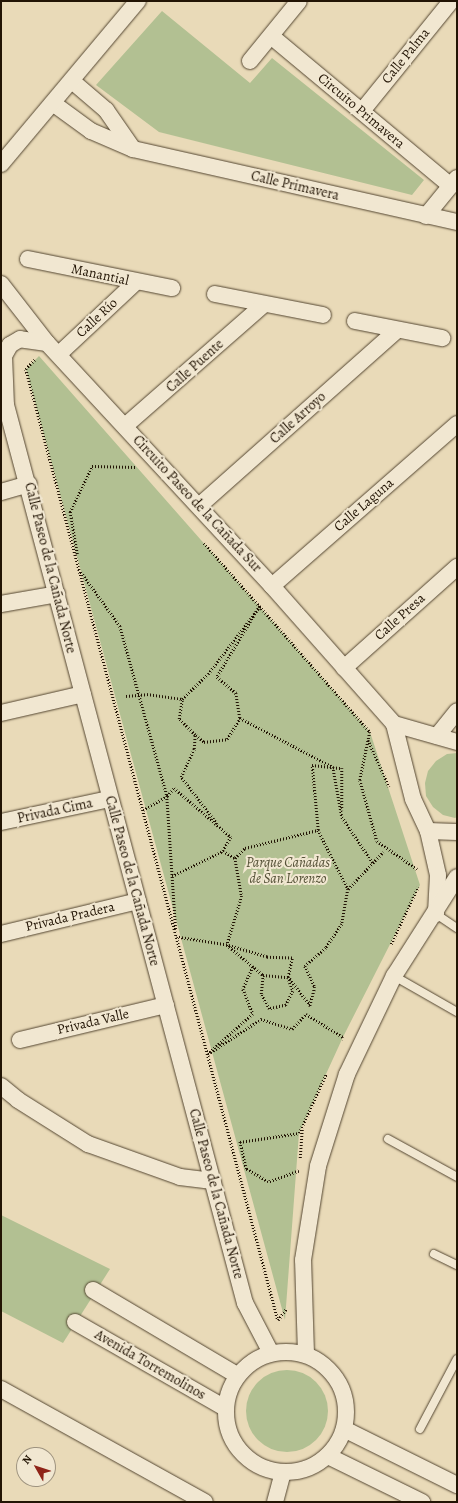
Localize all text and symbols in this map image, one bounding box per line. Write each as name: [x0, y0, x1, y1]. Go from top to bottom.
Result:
street label: Calle Palma: [378, 25, 434, 87]
street label: Circuito Primavera: [314, 70, 408, 152]
street label: Calle Primavera: [249, 168, 341, 204]
street label: Manantial: [70, 261, 130, 289]
street label: Calle Río: [73, 295, 121, 341]
street label: Calle Puente: [163, 336, 227, 396]
street label: Calle Arroyo: [267, 389, 329, 447]
street label: Circuito Paseo de la Cañada Sur: [129, 432, 265, 576]
street label: Calle Laguna: [331, 475, 397, 535]
street label: Calle Paseo de la Cañada Norte: [21, 481, 79, 655]
street label: Calle Presa: [371, 590, 429, 644]
street label: Calle Paseo de la Cañada Norte: [101, 794, 163, 968]
street label: Privada Cima: [16, 795, 94, 827]
park label: Parque Cañadas de San Lorenzo: [246, 855, 330, 888]
street label: Privada Pradera: [24, 899, 116, 935]
street label: Privada Valle: [55, 1006, 131, 1038]
street label: Calle Paseo de la Cañada Norte: [185, 1107, 247, 1281]
street label: Avenida Torremolinos: [91, 1326, 209, 1404]
north arrow: [16, 1447, 56, 1487]
text: N: [19, 1452, 35, 1468]

